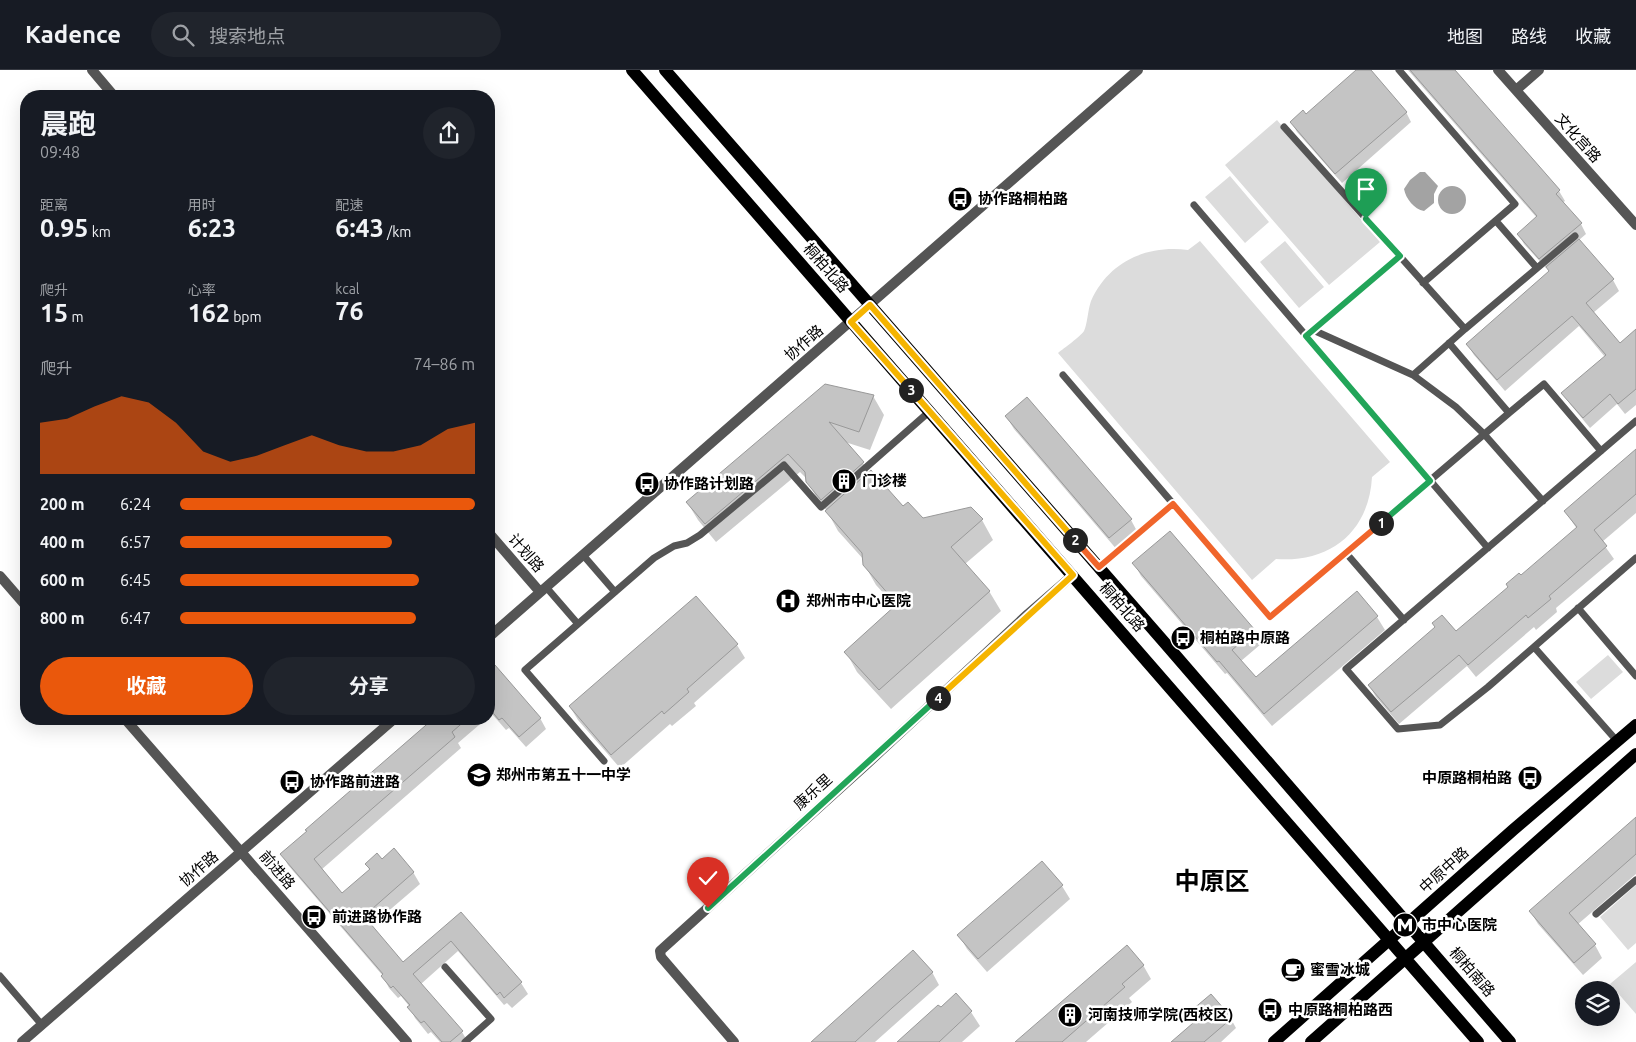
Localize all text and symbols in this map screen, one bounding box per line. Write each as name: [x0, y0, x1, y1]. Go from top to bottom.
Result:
search box: [151, 12, 501, 57]
text: Kadence: [25, 21, 121, 48]
icon: search: [169, 21, 197, 49]
text: 搜索地点: [209, 25, 285, 47]
text: 地图: [1447, 26, 1483, 46]
text: 路线: [1511, 26, 1547, 46]
text: 收藏: [1575, 26, 1611, 46]
button: share: [423, 107, 475, 159]
text: 晨跑: [40, 108, 96, 139]
street label: 文化宫路: [1552, 110, 1605, 166]
text: 09:48: [40, 143, 80, 161]
pin: [1345, 168, 1387, 219]
icon: arrive: [1352, 175, 1380, 203]
bus stop icon: 协作路桐柏路: [947, 186, 973, 212]
place label: 协作路桐柏路: [978, 190, 1068, 207]
text: 距离: [40, 197, 68, 213]
text: 用时: [188, 197, 216, 213]
text: 配速: [335, 197, 363, 213]
text: 0.95: [40, 214, 88, 242]
text: 6:23: [188, 214, 236, 242]
text: 6:43: [335, 214, 384, 242]
text: km: [88, 224, 111, 240]
text: /km: [384, 224, 411, 240]
street label: 桐柏北路: [800, 239, 852, 296]
text: kcal: [335, 281, 360, 297]
text: 爬升: [40, 282, 68, 298]
text: 心率: [188, 282, 216, 298]
text: 76: [335, 297, 364, 325]
text: 15: [40, 299, 68, 327]
text: 162: [188, 299, 230, 327]
text: m: [68, 309, 84, 325]
text: bpm: [230, 309, 262, 325]
street label: 协作路: [781, 321, 826, 364]
text: 74–86 m: [413, 355, 475, 373]
text: 爬升: [40, 359, 72, 377]
pin: 3: [898, 378, 924, 402]
text: 3: [908, 382, 915, 398]
building icon: 门诊楼: [831, 468, 857, 494]
bus stop icon: 协作路计划路: [634, 471, 660, 497]
place label: 门诊楼: [862, 472, 907, 489]
place label: 协作路计划路: [664, 475, 754, 492]
text: 200 m: [40, 495, 85, 513]
text: 6:24: [120, 495, 151, 513]
pin: 1: [1368, 510, 1394, 536]
text: 1: [1378, 515, 1385, 531]
pin: 2: [1062, 528, 1088, 552]
street label: 计划路: [505, 530, 548, 575]
text: 2: [1072, 532, 1079, 548]
text: 400 m: [40, 533, 85, 551]
text: 6:57: [120, 533, 151, 551]
text: 600 m: [40, 571, 85, 589]
text: 6:45: [120, 571, 151, 589]
street label: 桐柏北路: [1096, 578, 1148, 635]
hospital icon: 郑州市中心医院: [775, 588, 801, 614]
place label: 郑州市中心医院: [806, 592, 911, 609]
text: 800 m: [40, 609, 85, 627]
text: 6:47: [120, 609, 151, 627]
bus stop icon: 桐柏路中原路: [1170, 625, 1196, 651]
place label: 桐柏路中原路: [1200, 629, 1290, 646]
button: 收藏: [40, 657, 253, 715]
button: 分享: [263, 657, 475, 715]
pin: 4: [926, 686, 950, 710]
text: 4: [935, 690, 942, 706]
school or university icon: 郑州市第五十一中学: [466, 762, 492, 788]
bus stop icon: 中原路桐柏路: [1517, 765, 1543, 791]
place label: 郑州市第五十一中学: [496, 766, 631, 783]
bus stop icon: 协作路前进路: [279, 769, 305, 795]
place label: 中原路桐柏路: [1422, 769, 1512, 786]
street label: 康乐里: [790, 770, 835, 813]
place label: 协作路前进路: [310, 773, 400, 790]
street label: 中原中路: [1416, 843, 1472, 896]
street label: 协作路: [176, 847, 221, 890]
street label: 前进路: [256, 847, 299, 892]
pin: [687, 857, 729, 908]
icon: check: [694, 864, 722, 892]
district label: 中原区: [1174, 867, 1250, 895]
bus stop icon: 前进路协作路: [301, 904, 327, 930]
place label: 前进路协作路: [332, 908, 422, 925]
metro station icon: 市中心医院: [1392, 912, 1418, 938]
place label: 市中心医院: [1422, 916, 1497, 933]
street label: 桐柏南路: [1446, 943, 1498, 1000]
cafe icon: 蜜雪冰城: [1280, 957, 1306, 983]
place label: 蜜雪冰城: [1310, 961, 1370, 978]
map controls: [1575, 981, 1620, 1026]
button: layers: [1575, 981, 1620, 1026]
bus stop icon: 中原路桐柏路西: [1257, 997, 1283, 1023]
place label: 中原路桐柏路西: [1288, 1001, 1393, 1018]
building icon: 河南技师学院(西校区): [1057, 1002, 1083, 1028]
place label: 河南技师学院(西校区): [1088, 1006, 1233, 1023]

